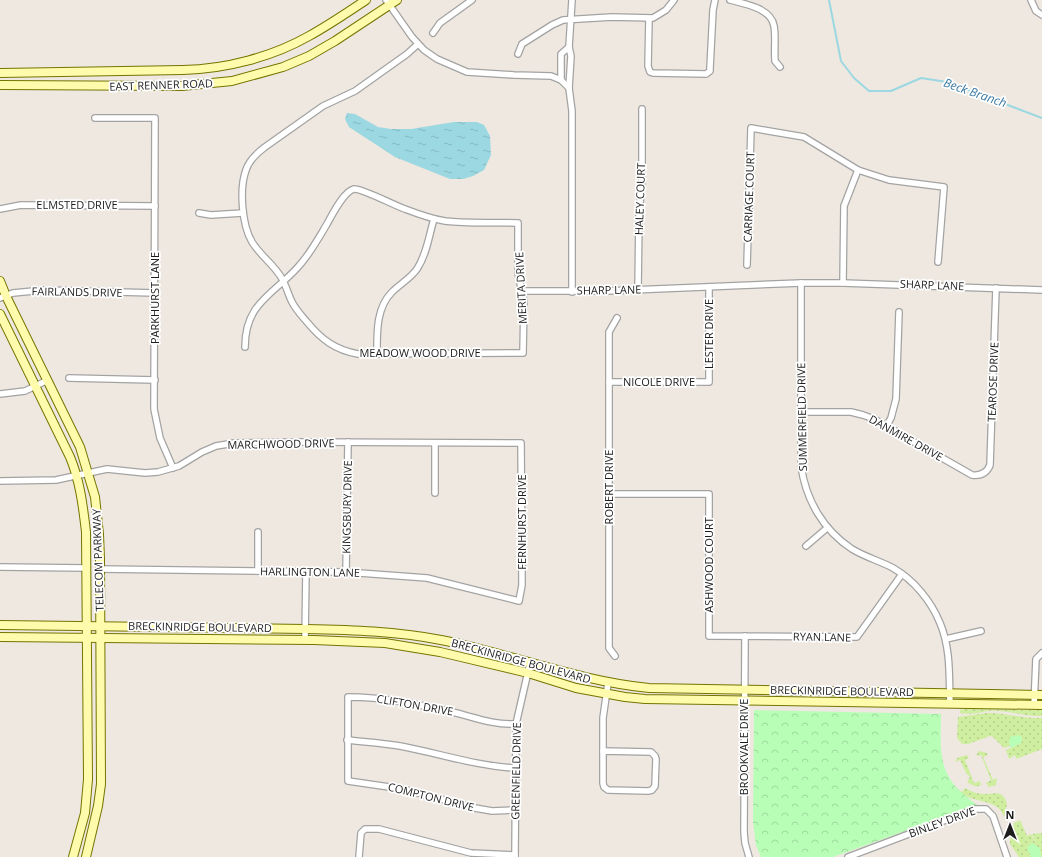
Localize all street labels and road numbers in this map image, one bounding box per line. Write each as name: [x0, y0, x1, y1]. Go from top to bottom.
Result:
street label: EAST RENNER ROAD: [109, 75, 213, 94]
street label: CARRIAGE COURT: [739, 151, 758, 243]
street label: HALEY COURT: [631, 163, 648, 235]
street label: ELMSTED DRIVE: [36, 197, 118, 212]
street label: PARKHURST LANE: [147, 252, 162, 344]
street label: MERITA DRIVE: [511, 252, 530, 325]
street label: SHARP LANE: [900, 276, 964, 293]
street label: SHARP LANE: [577, 281, 641, 298]
street label: FAIRLANDS DRIVE: [31, 283, 123, 300]
street label: LESTER DRIVE: [701, 299, 716, 369]
street label: TEAROSE DRIVE: [984, 342, 1001, 422]
street label: MEADOW WOOD DRIVE: [359, 345, 481, 360]
street label: SUMMERFIELD DRIVE: [793, 363, 810, 471]
street label: NICOLE DRIVE: [623, 374, 695, 389]
street label: DANMIRE DRIVE: [867, 411, 946, 464]
street label: MARCHWOOD DRIVE: [227, 435, 335, 452]
street label: ROBERT DRIVE: [601, 450, 616, 524]
street label: KINGSBURY DRIVE: [338, 460, 355, 554]
street label: FERNHURST DRIVE: [514, 474, 529, 570]
street label: TELECOM PARKWAY: [88, 508, 107, 612]
street label: ASHWOOD COURT: [701, 517, 716, 613]
street label: HARLINGTON LANE: [260, 563, 360, 580]
street label: BRECKINRIDGE BOULEVARD: [128, 618, 272, 635]
street label: RYAN LANE: [793, 628, 851, 645]
street label: BRECKINRIDGE BOULEVARD: [450, 635, 592, 686]
street label: BRECKINRIDGE BOULEVARD: [770, 682, 914, 699]
street label: CLIFTON DRIVE: [376, 690, 455, 719]
street label: BROOKVALE DRIVE: [736, 699, 751, 795]
street label: GREENFIELD DRIVE: [507, 722, 524, 820]
street label: COMPTON DRIVE: [386, 779, 476, 814]
street label: BINLEY DRIVE: [906, 803, 977, 841]

